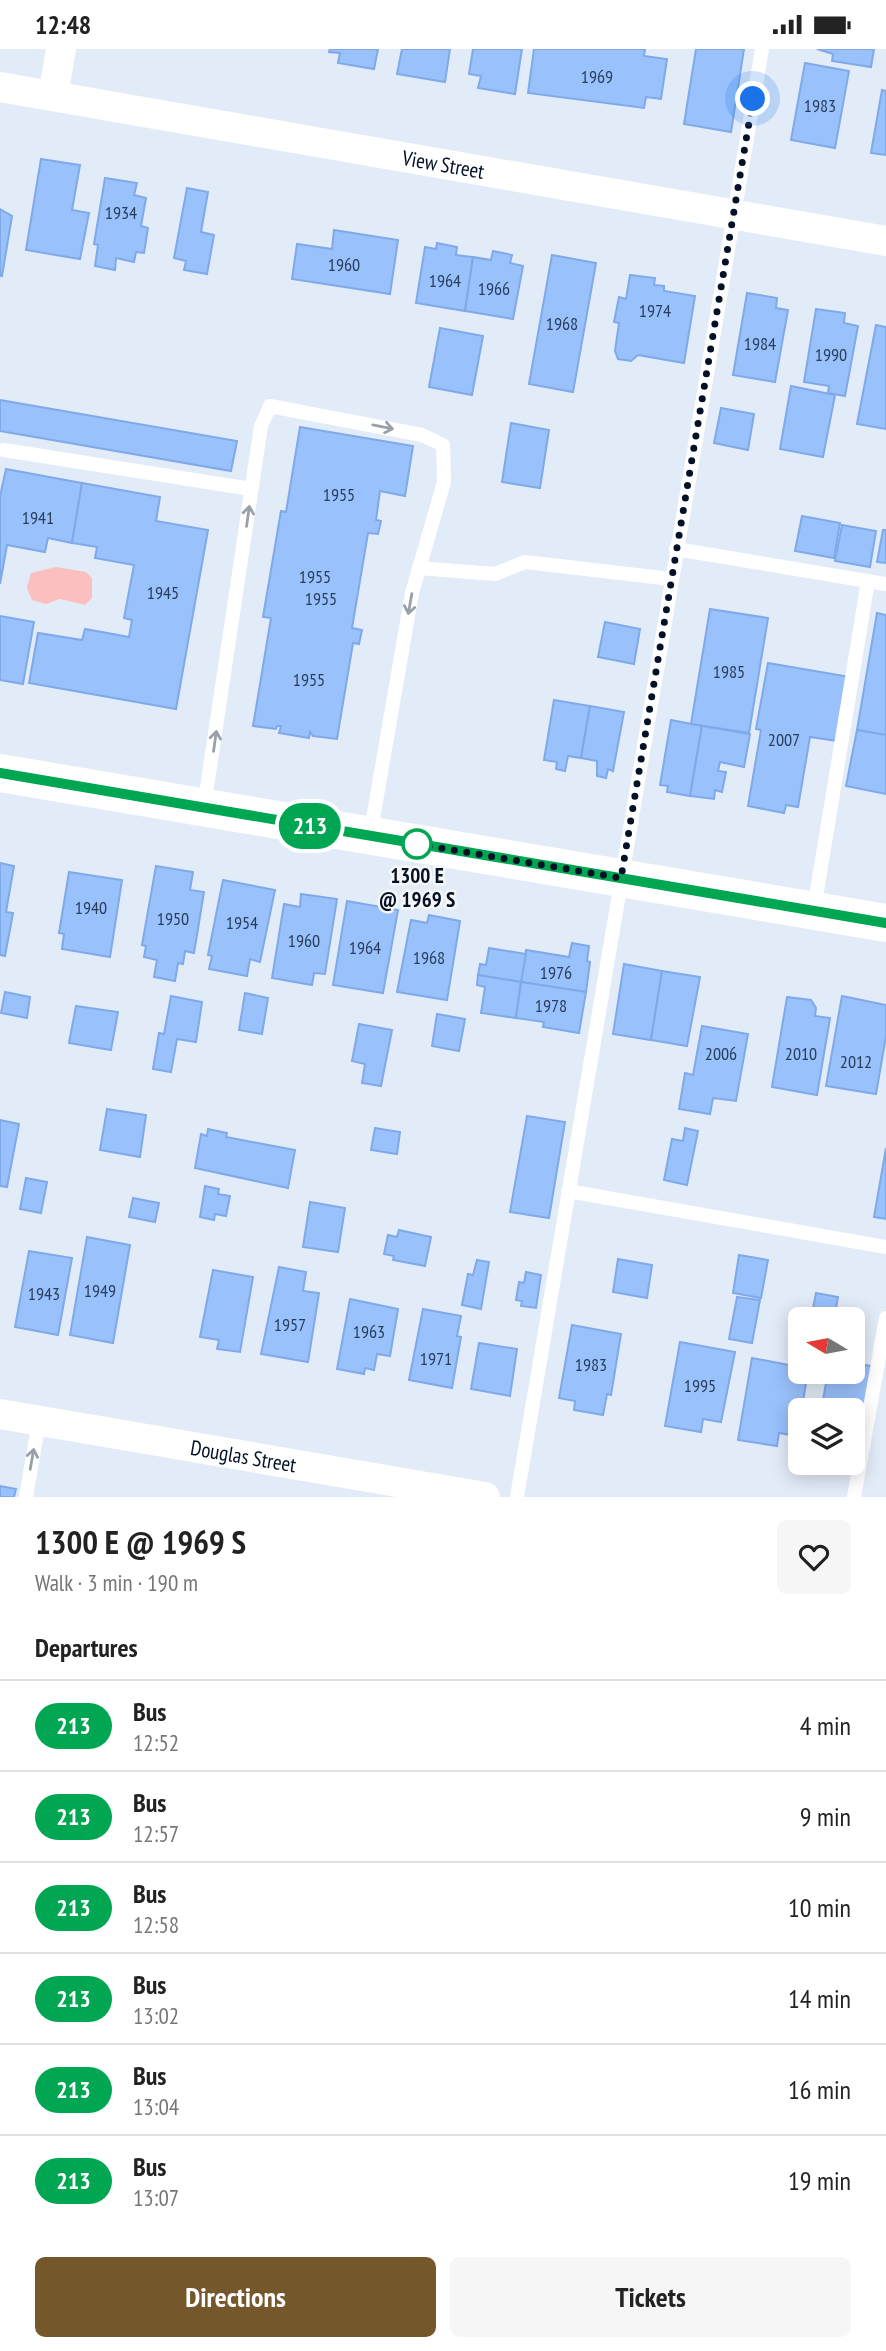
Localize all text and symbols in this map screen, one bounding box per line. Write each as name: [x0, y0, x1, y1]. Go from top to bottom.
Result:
text: 12:48: [35, 8, 91, 41]
house number: 1969: [581, 65, 613, 88]
your location: [735, 81, 770, 116]
house number: 1983: [804, 94, 836, 117]
street label: View Street: [399, 144, 487, 184]
house number: 1934: [105, 201, 137, 224]
house number: 1960: [328, 253, 360, 276]
house number: 1964: [429, 269, 461, 292]
house number: 1966: [478, 277, 510, 300]
house number: 1974: [639, 299, 671, 322]
house number: 1968: [546, 312, 578, 335]
house number: 1984: [744, 332, 776, 355]
house number: 1990: [815, 343, 847, 366]
one-way arrow: [371, 421, 394, 435]
house number: 1955: [323, 483, 355, 506]
one-way arrow: [241, 505, 254, 528]
house number: 1941: [22, 506, 54, 529]
house number: 1955: [299, 565, 331, 588]
house number: 1945: [147, 581, 179, 604]
house number: 1955: [305, 587, 337, 610]
one-way arrow: [403, 592, 416, 615]
house number: 1985: [713, 660, 745, 683]
house number: 1955: [293, 668, 325, 691]
house number: 2007: [768, 728, 800, 751]
one-way arrow: [209, 730, 222, 753]
line badge: 213: [270, 803, 350, 849]
text: 213: [293, 810, 327, 841]
marker: 1300 E @ 1969 S: [402, 829, 432, 859]
place label: 1300 E @ 1969 S: [379, 862, 455, 913]
house number: 1940: [75, 896, 107, 919]
house number: 1950: [157, 907, 189, 930]
house number: 1954: [226, 911, 258, 934]
house number: 1960: [288, 929, 320, 952]
house number: 1964: [349, 936, 381, 959]
house number: 1968: [413, 946, 445, 969]
house number: 1976: [540, 961, 572, 984]
house number: 1978: [535, 994, 567, 1017]
house number: 2006: [705, 1042, 737, 1065]
house number: 2010: [785, 1042, 817, 1065]
house number: 2012: [840, 1050, 872, 1073]
house number: 1949: [84, 1279, 116, 1302]
house number: 1943: [28, 1282, 60, 1305]
north arrow: [788, 1307, 864, 1384]
map controls: [788, 1307, 865, 1475]
house number: 1957: [274, 1313, 306, 1336]
house number: 1963: [353, 1320, 385, 1343]
house number: 1971: [420, 1347, 452, 1370]
house number: 1983: [575, 1353, 607, 1376]
house number: 1995: [684, 1374, 716, 1397]
button: layers: [788, 1398, 865, 1475]
street label: Douglas Street: [189, 1433, 299, 1478]
one-way arrow: [26, 1448, 39, 1471]
text: 1300 E @ 1969 S: [35, 1520, 246, 1563]
button: heart: [777, 1520, 851, 1594]
text: Walk · 3 min · 190 m: [35, 1568, 198, 1597]
text: Departures: [35, 1631, 138, 1664]
text: Bus: [133, 1695, 166, 1728]
text: 4 min: [800, 1709, 851, 1742]
text: 213: [56, 1710, 91, 1741]
text: 12:52: [133, 1728, 179, 1757]
text: Bus: [133, 1786, 166, 1819]
text: 9 min: [800, 1800, 851, 1833]
text: 213: [56, 1801, 91, 1832]
text: 12:57: [133, 1819, 179, 1848]
text: Bus: [133, 1877, 166, 1910]
text: 10 min: [788, 1891, 851, 1924]
text: 213: [56, 1892, 91, 1923]
text: 12:58: [133, 1910, 179, 1939]
text: Bus: [133, 1968, 166, 2001]
text: 14 min: [788, 1982, 851, 2015]
text: 213: [56, 1983, 91, 2014]
text: 13:02: [133, 2001, 179, 2030]
text: Bus: [133, 2059, 166, 2092]
text: 16 min: [788, 2073, 851, 2106]
text: 213: [56, 2074, 91, 2105]
text: 13:04: [133, 2092, 179, 2121]
text: Bus: [133, 2150, 166, 2183]
text: 19 min: [788, 2164, 851, 2197]
text: 213: [56, 2165, 91, 2196]
text: 13:07: [133, 2183, 179, 2212]
button: Directions: [35, 2257, 436, 2337]
button: Tickets: [450, 2257, 851, 2337]

